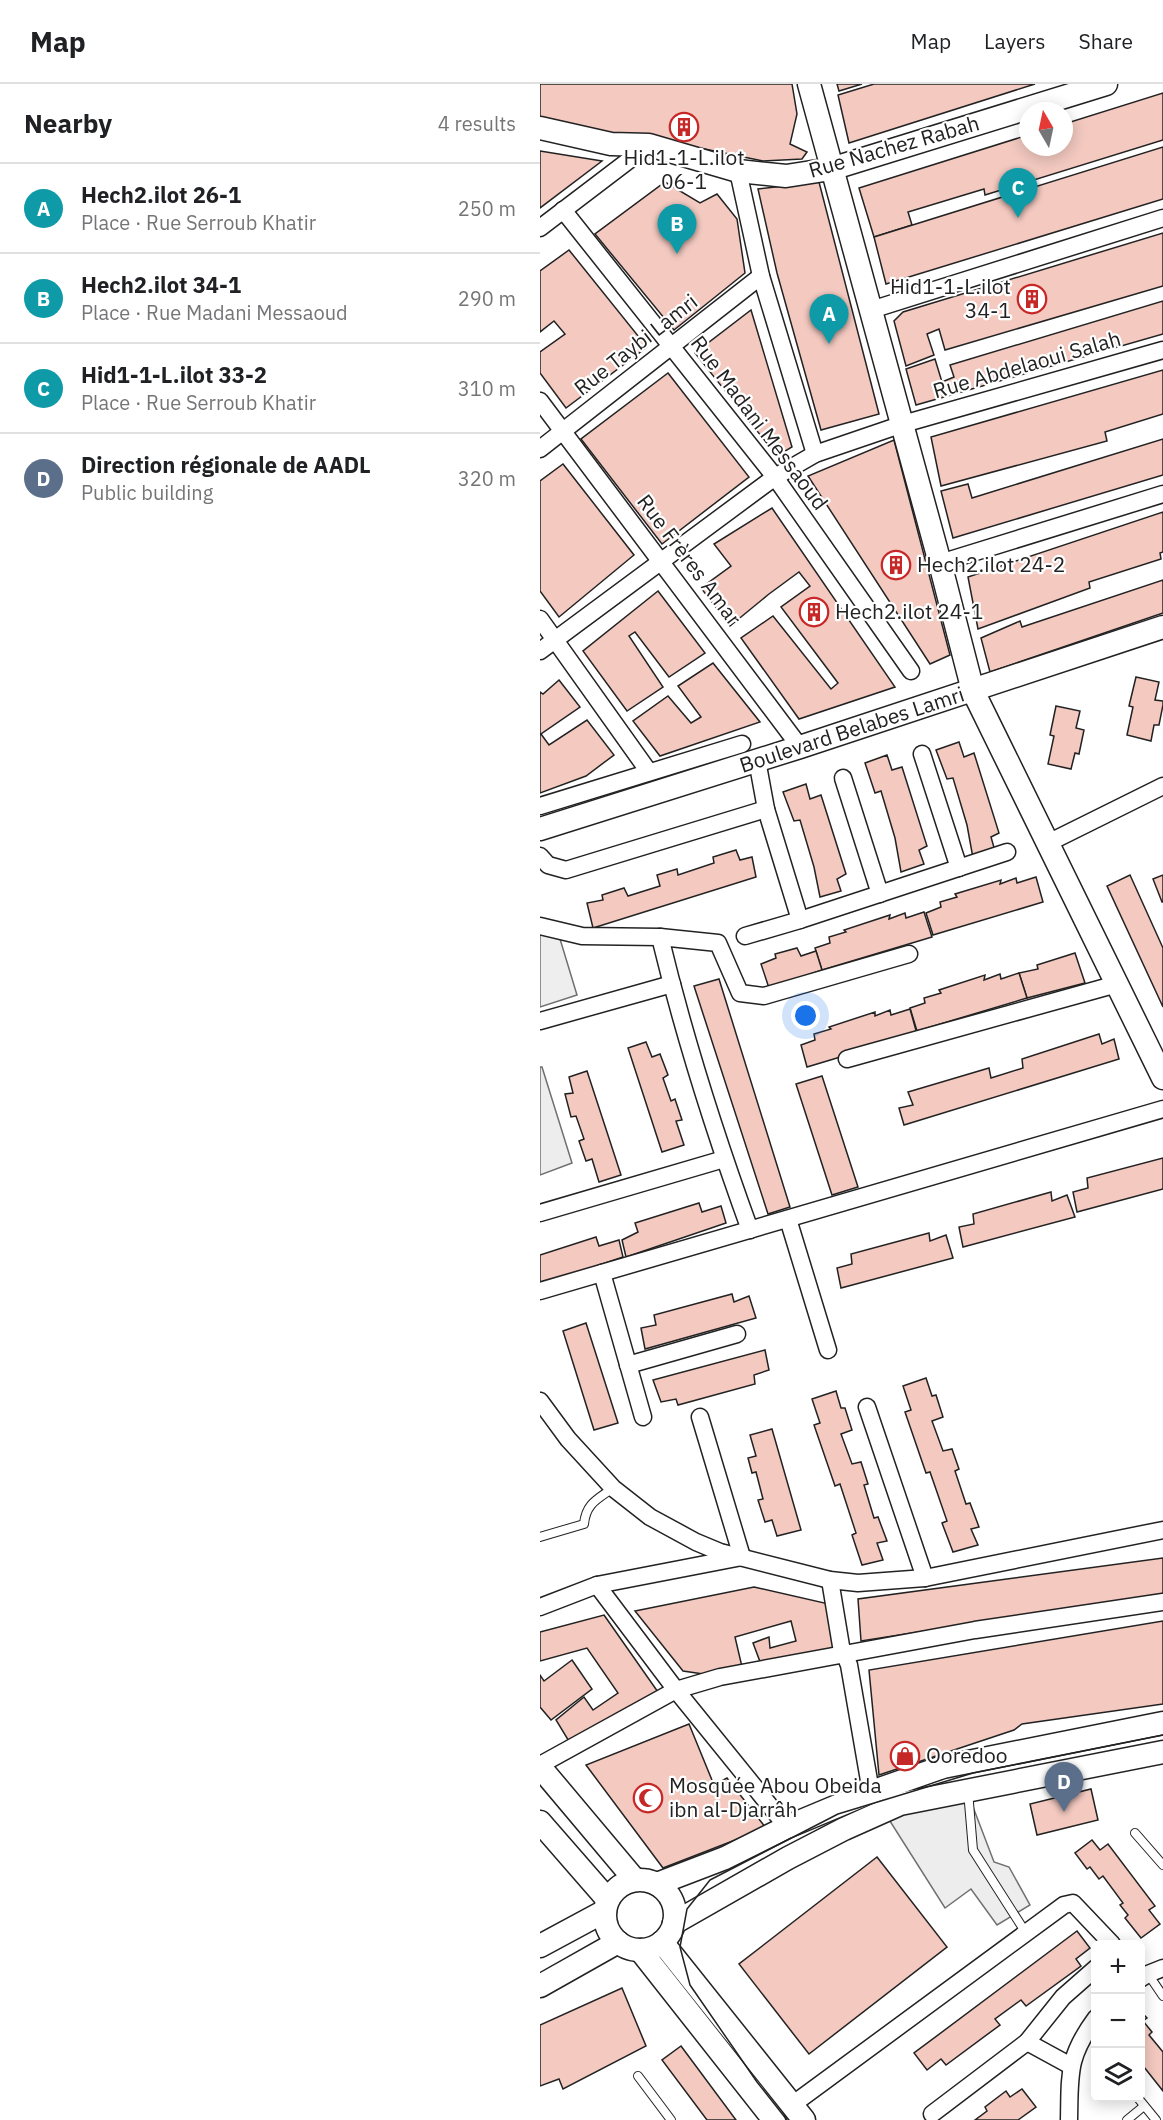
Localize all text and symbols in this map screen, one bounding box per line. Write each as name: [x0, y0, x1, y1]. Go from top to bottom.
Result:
text: Map: [30, 23, 86, 60]
text: Map: [911, 27, 951, 55]
text: Layers: [984, 27, 1046, 55]
text: Share: [1079, 27, 1133, 55]
north arrow: [1019, 102, 1073, 156]
text: Nearby: [24, 106, 112, 140]
street label: Rue Nachez Rabah: [805, 108, 982, 184]
text: 4 results: [438, 110, 516, 137]
building icon: Hid1-1-L.ilot 06-1: [668, 111, 700, 143]
place label: Hid1-1-L.ilot 06-1: [623, 143, 745, 195]
pin: C: [998, 168, 1038, 218]
text: Hech2.ilot 26-1: [81, 180, 241, 209]
text: A: [37, 195, 50, 222]
text: 250 m: [458, 195, 516, 222]
pin: B: [658, 204, 696, 254]
text: Place · Rue Serroub Khatir: [81, 209, 316, 236]
text: Hech2.ilot 34-1: [81, 270, 241, 299]
place label: Hid1-1-L.ilot 34-1: [890, 272, 1011, 324]
building icon: Hid1-1-L.ilot 34-1: [1016, 283, 1048, 315]
text: B: [37, 285, 50, 312]
text: 290 m: [458, 285, 516, 312]
street label: Rue Taybi Lamri: [568, 287, 703, 401]
pin: A: [810, 294, 848, 344]
text: Place · Rue Madani Messaoud: [81, 299, 348, 326]
street label: Rue Abdelaoui Salah: [929, 324, 1124, 404]
street label: Rue Madani Messaoud: [685, 329, 835, 515]
text: Hid1-1-L.ilot 33-2: [81, 360, 267, 389]
text: C: [37, 375, 50, 402]
text: 310 m: [458, 375, 516, 402]
text: Place · Rue Serroub Khatir: [81, 389, 316, 416]
text: Direction régionale de AADL: [81, 450, 371, 479]
text: D: [37, 465, 50, 492]
text: 320 m: [458, 465, 516, 492]
text: Public building: [81, 479, 213, 506]
street label: Rue Frères Amar: [631, 488, 748, 631]
building icon: Hech2.ilot 24-2: [880, 549, 912, 581]
place label: Hech2.ilot 24-2: [917, 550, 1065, 578]
building icon: Hech2.ilot 24-1: [798, 596, 830, 628]
place label: Hech2.ilot 24-1: [835, 597, 983, 625]
street label: Boulevard Belabes Lamri: [736, 679, 968, 779]
your location: [791, 1001, 820, 1030]
shop icon: Ooredoo: [889, 1740, 921, 1772]
place label: Ooredoo: [926, 1741, 1007, 1769]
pin: D: [1044, 1762, 1084, 1812]
place label: Mosquée Abou Obeida ibn al-Djarrâh: [669, 1771, 882, 1823]
mosque icon: Mosquée Abou Obeida ibn al-Djarrâh: [632, 1782, 664, 1814]
map controls: [1091, 1940, 1145, 2102]
button: +: [1091, 1940, 1145, 1994]
button: −: [1091, 1994, 1145, 2048]
button: layers: [1091, 2048, 1145, 2102]

